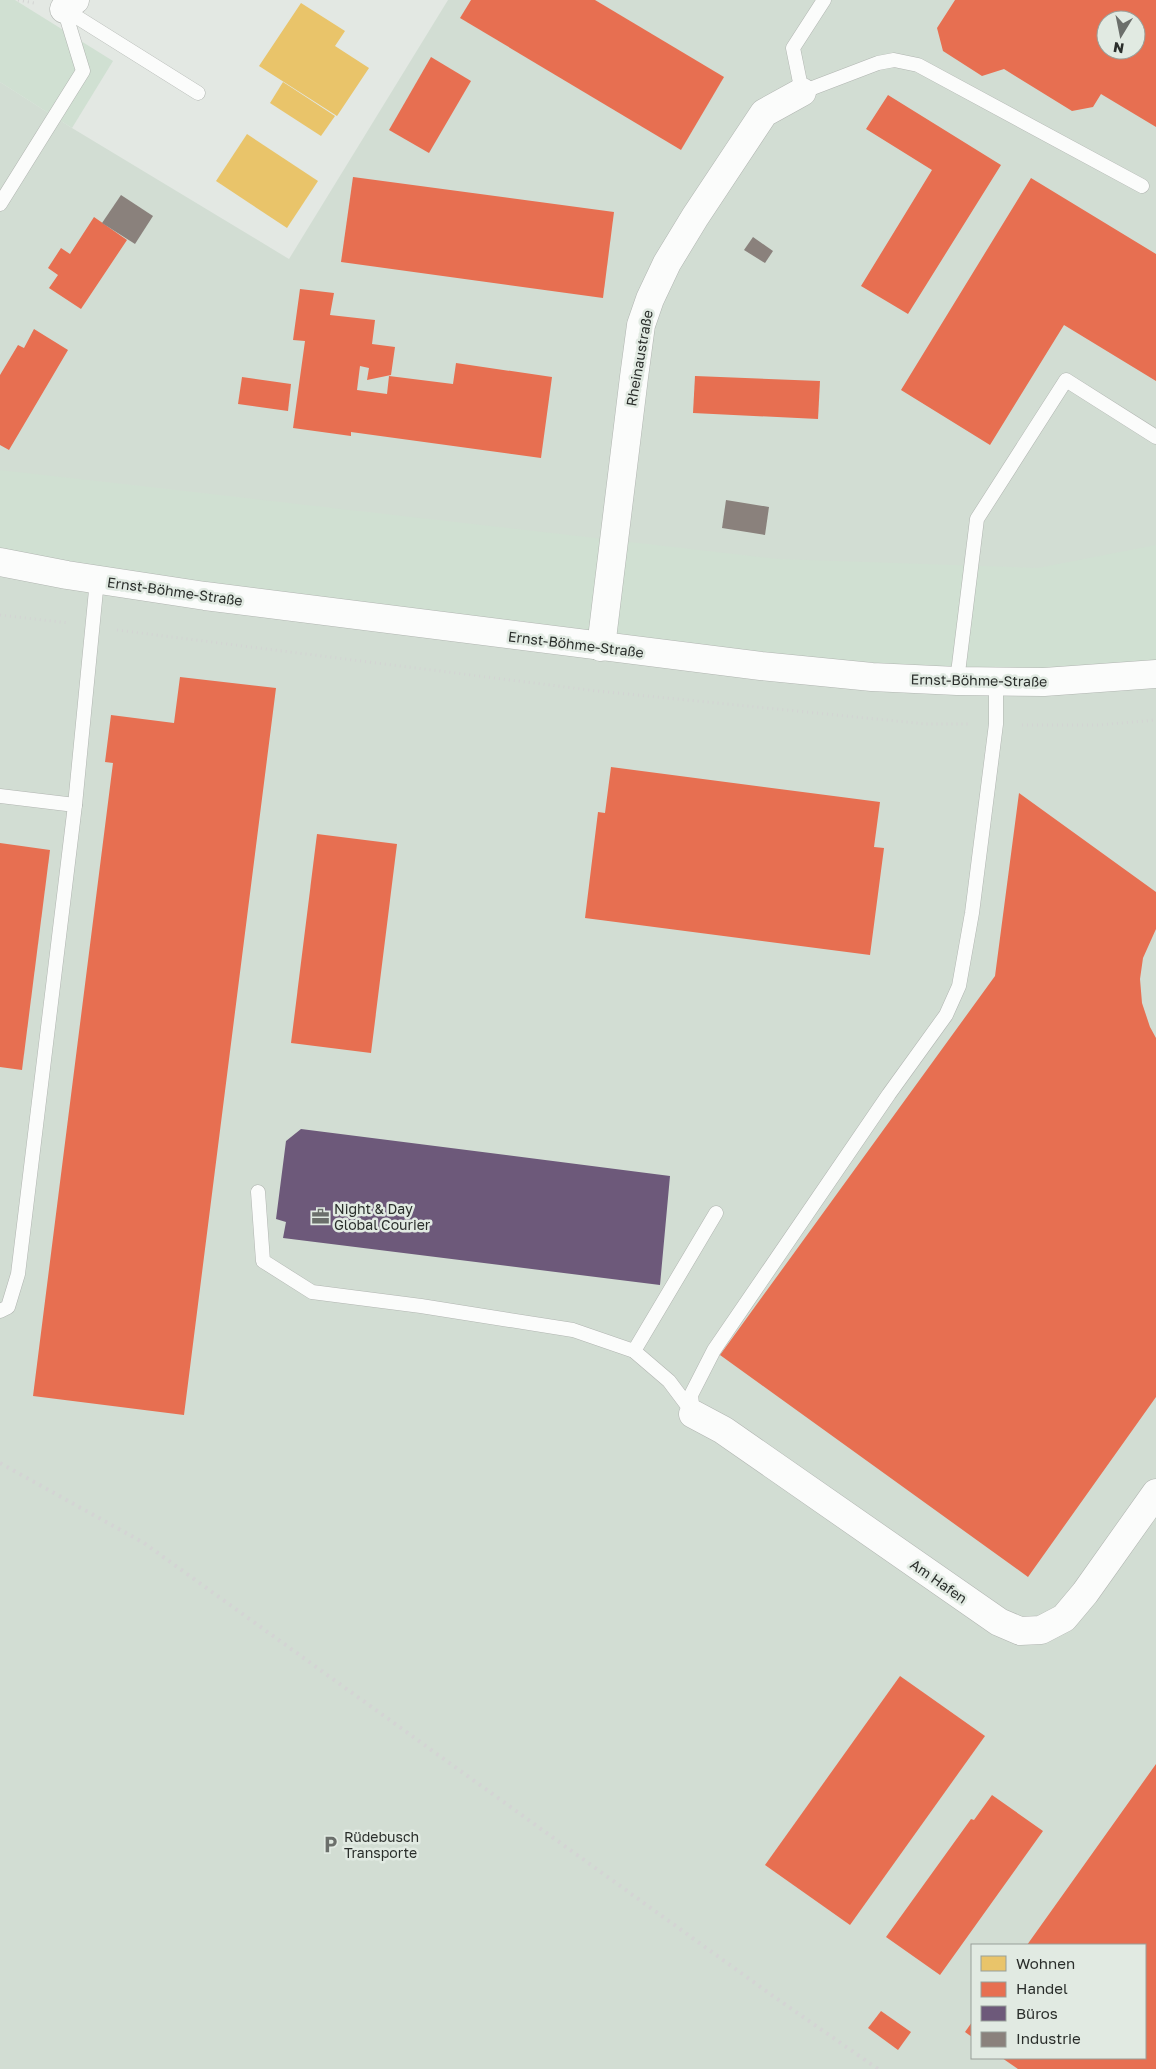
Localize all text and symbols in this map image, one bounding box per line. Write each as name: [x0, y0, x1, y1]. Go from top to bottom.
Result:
north arrow: [1096, 10, 1146, 60]
text: N: [1112, 39, 1125, 58]
street label: Rheinaustraße: [622, 309, 656, 407]
street label: Ernst-Böhme-Straße: [106, 573, 244, 609]
street label: Ernst-Böhme-Straße: [507, 627, 645, 661]
street label: Ernst-Böhme-Straße: [911, 670, 1047, 690]
place label: Night & Day Global Courier: [334, 1200, 431, 1233]
office icon: Night & Day Global Courier: [310, 1206, 330, 1226]
street label: Am Hafen: [907, 1555, 971, 1607]
place label: Rüdebusch Transporte: [344, 1828, 419, 1861]
parking icon: Rüdebusch Transporte: [320, 1834, 340, 1854]
legend: [971, 1944, 1146, 2059]
text: Wohnen: [1016, 1954, 1075, 1972]
text: Handel: [1016, 1979, 1068, 1997]
text: Büros: [1016, 2004, 1058, 2022]
text: Industrie: [1016, 2029, 1081, 2047]

